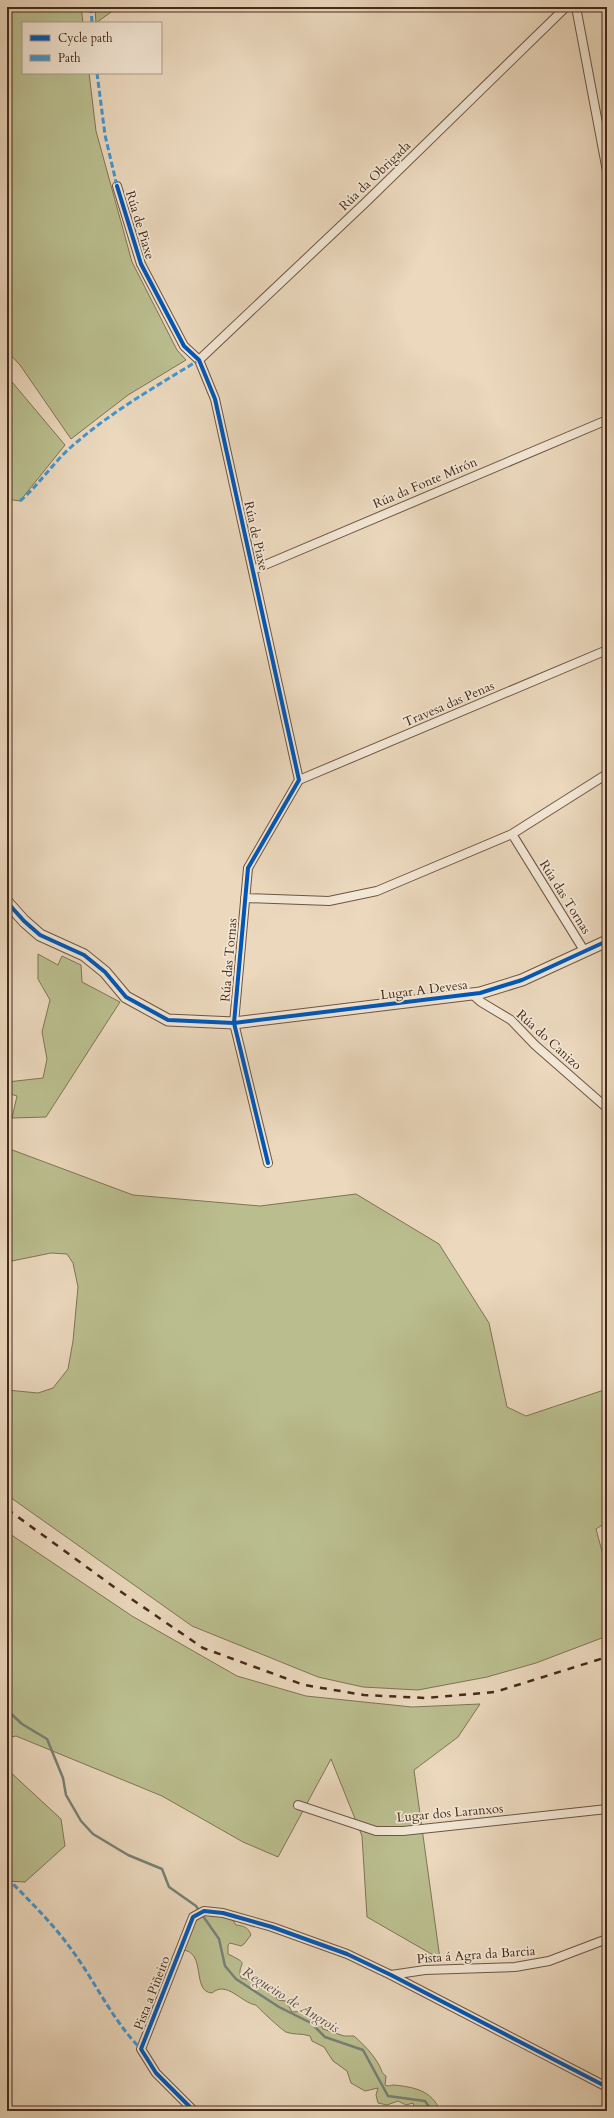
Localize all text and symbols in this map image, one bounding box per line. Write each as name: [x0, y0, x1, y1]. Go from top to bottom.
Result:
legend: [22, 22, 162, 74]
text: Cycle path: [58, 30, 113, 46]
text: Path: [58, 50, 81, 66]
street label: Rúa da Obrigada: [335, 137, 415, 215]
street label: Rúa de Piaxe: [121, 188, 159, 262]
street label: Rúa da Fonte Mirón: [370, 453, 480, 513]
street label: Rúa de Piaxe: [239, 499, 273, 573]
street label: Travesa das Penas: [401, 677, 497, 731]
street label: Rúa das Tornas: [535, 856, 595, 938]
street label: Rúa das Tornas: [216, 917, 242, 1003]
street label: Lugar A Devesa: [379, 976, 469, 1004]
street label: Rúa do Canizo: [512, 1006, 586, 1074]
street label: Lugar dos Laranxos: [396, 1799, 504, 1827]
street label: Pista á Agra da Barcia: [416, 1942, 536, 1968]
street label: Pista a Piñeiro: [130, 1953, 174, 2033]
water label: Regueiro de Angrois: [239, 1962, 343, 2038]

